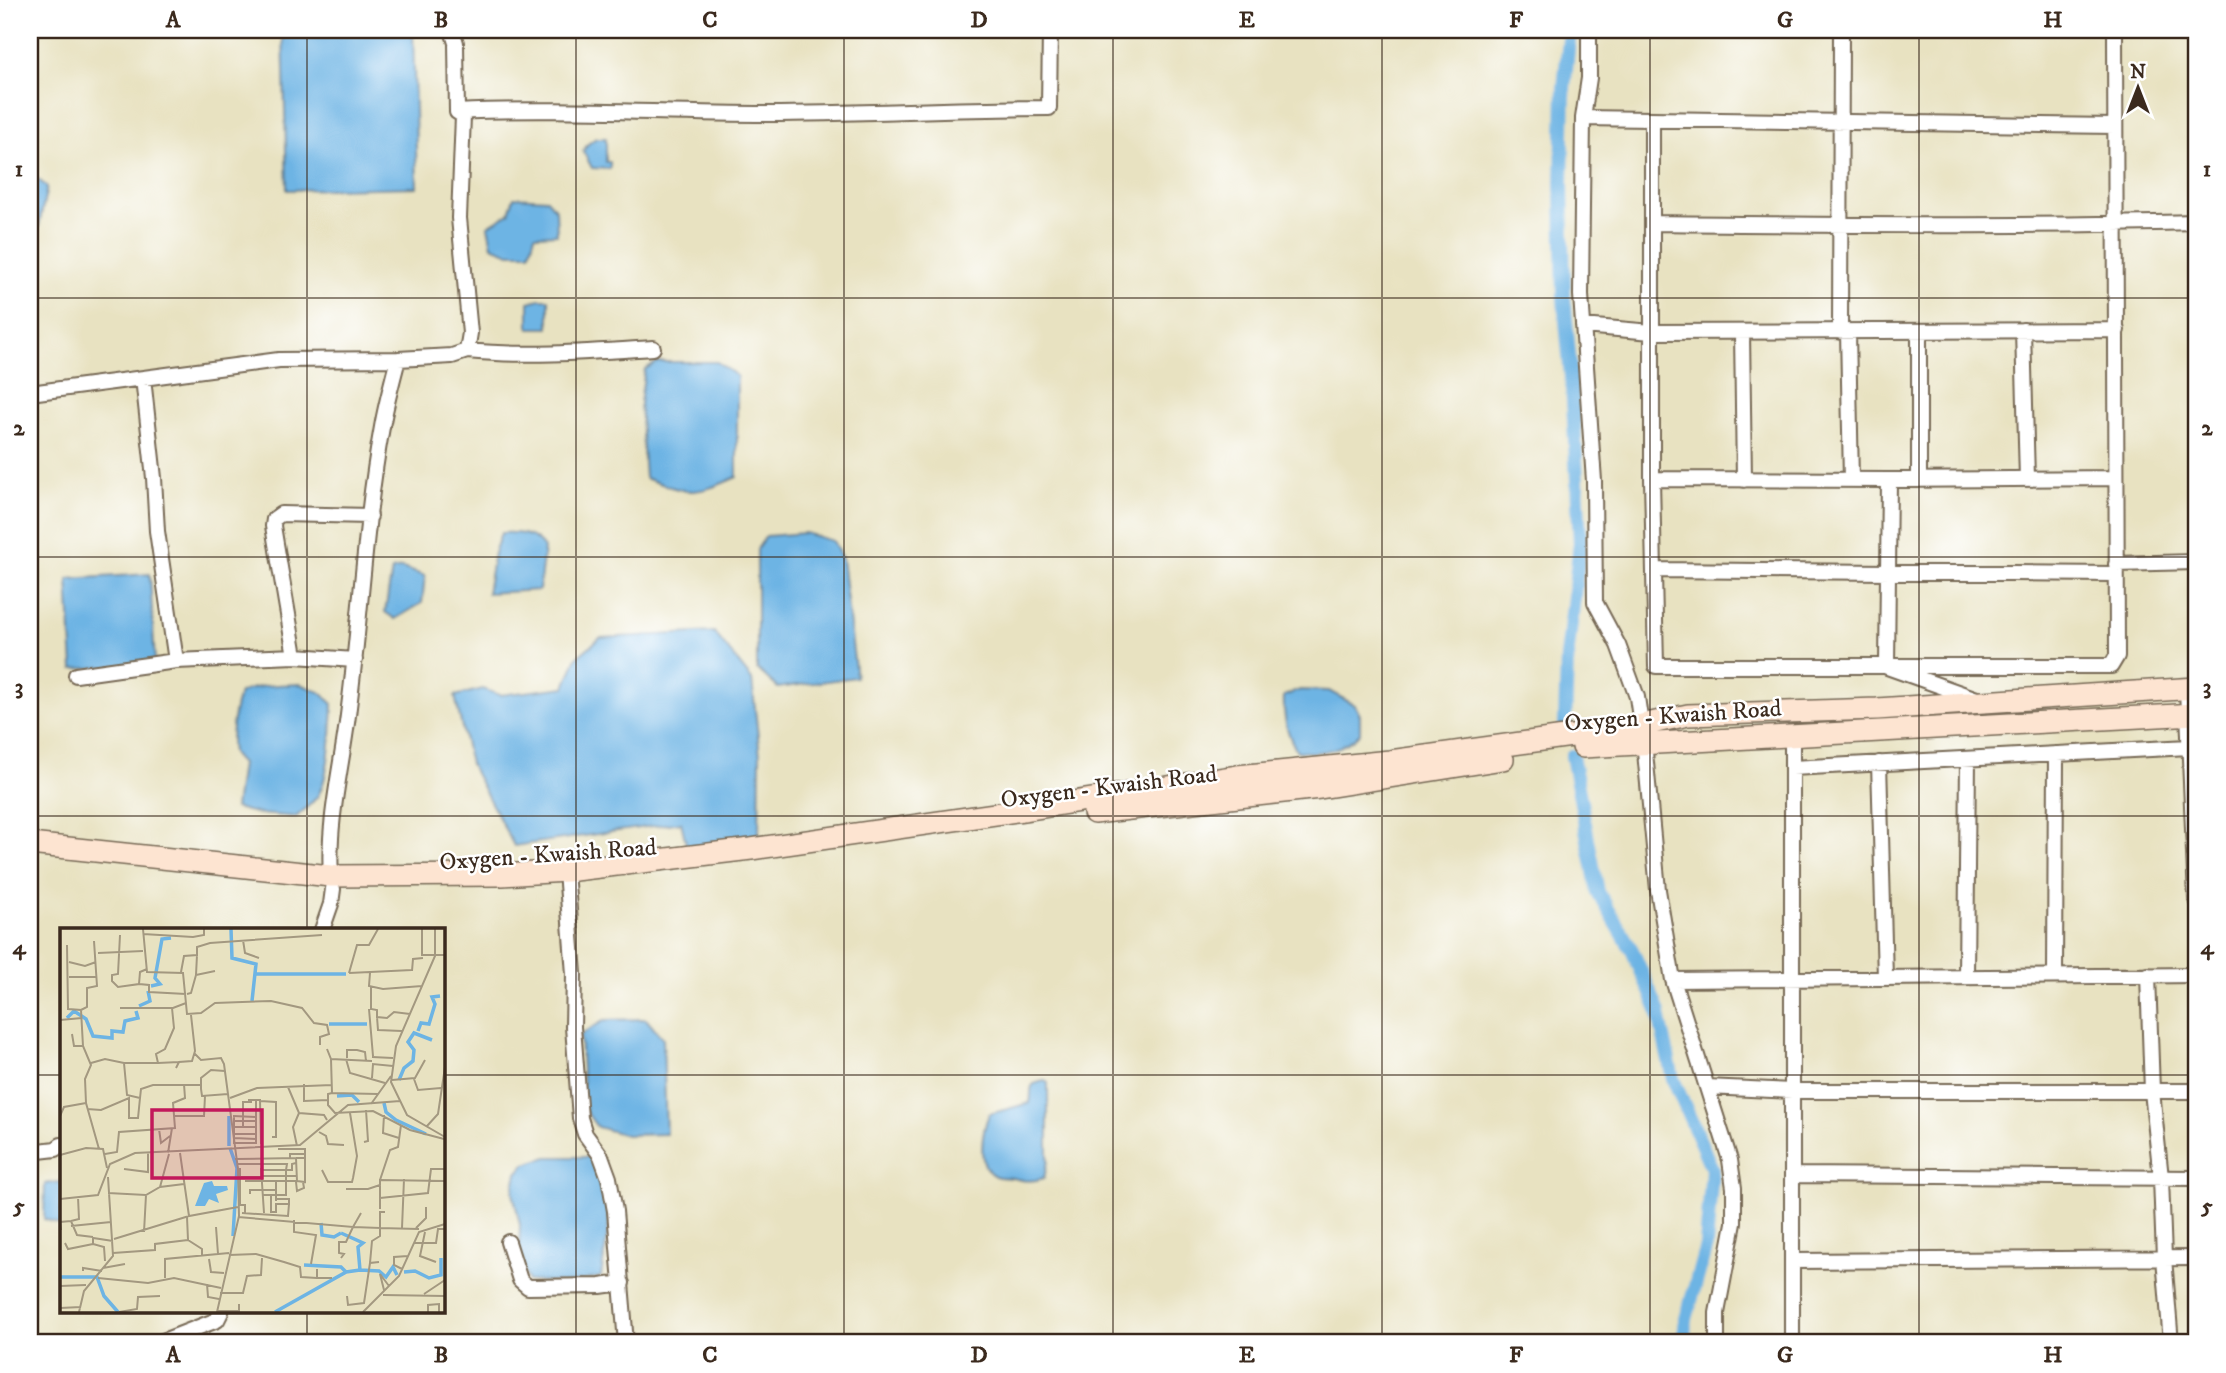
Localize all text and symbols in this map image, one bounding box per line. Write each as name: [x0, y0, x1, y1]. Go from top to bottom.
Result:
text: A: [165, 6, 182, 35]
text: B: [434, 6, 448, 35]
text: C: [702, 6, 718, 35]
text: D: [970, 6, 988, 35]
text: E: [1239, 6, 1255, 35]
text: F: [1509, 6, 1524, 35]
text: G: [1777, 6, 1793, 35]
text: H: [2043, 6, 2063, 35]
north arrow: [2104, 52, 2174, 122]
text: N: [2130, 61, 2146, 84]
text: 1: [15, 155, 23, 184]
text: 1: [2203, 155, 2211, 184]
text: 2: [13, 414, 25, 443]
text: 2: [2201, 414, 2213, 443]
text: 3: [15, 673, 23, 702]
text: 3: [2203, 673, 2211, 702]
street label: Oxygen - Kwaish Road: [1563, 693, 1783, 739]
street label: Oxygen - Kwaish Road: [999, 759, 1219, 815]
street label: Oxygen - Kwaish Road: [438, 832, 658, 878]
inset map: [60, 928, 444, 1314]
text: 4: [12, 933, 27, 962]
text: 4: [2200, 933, 2215, 962]
text: 5: [12, 1192, 25, 1221]
text: 5: [2200, 1192, 2213, 1221]
text: A: [165, 1341, 182, 1370]
text: B: [434, 1341, 448, 1370]
text: C: [702, 1341, 718, 1370]
text: D: [970, 1341, 988, 1370]
text: E: [1239, 1341, 1255, 1370]
text: F: [1509, 1341, 1524, 1370]
text: G: [1777, 1341, 1793, 1370]
text: H: [2043, 1341, 2063, 1370]

